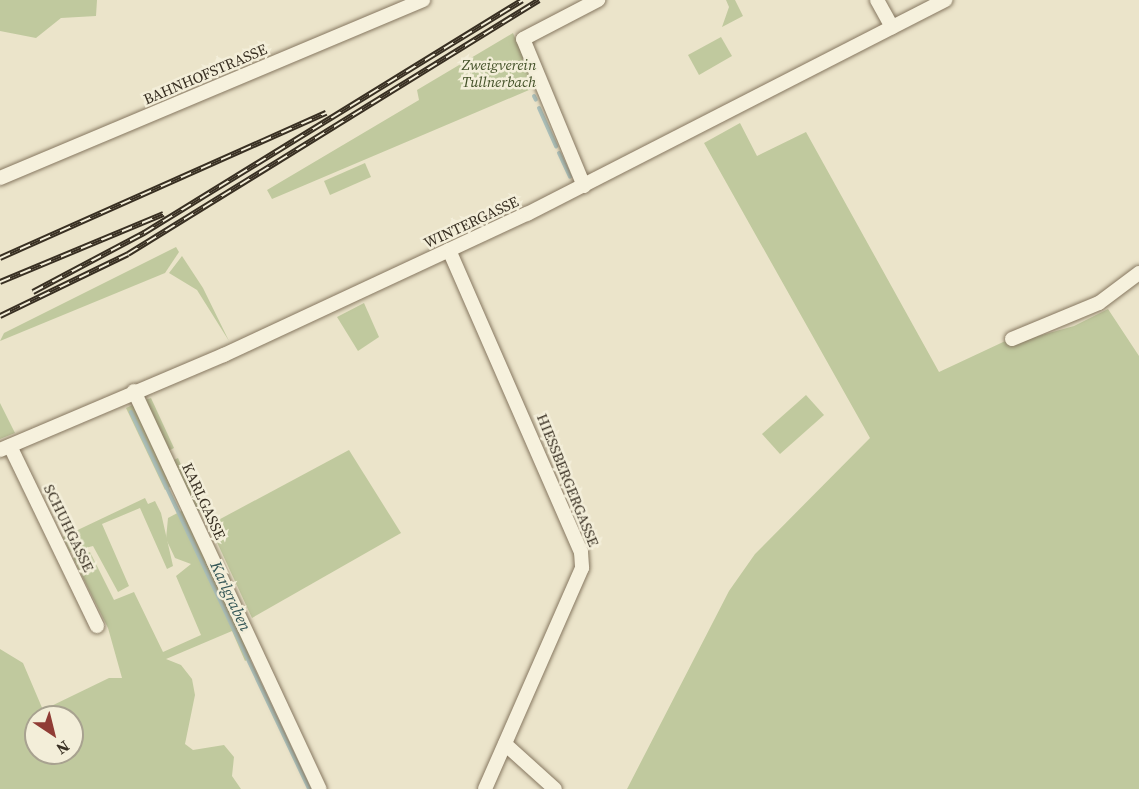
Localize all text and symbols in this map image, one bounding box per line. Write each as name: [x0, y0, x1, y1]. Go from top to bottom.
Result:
street label: BAHNHOFSTRASSE: [141, 40, 269, 108]
park label: Zweigverein Tullnerbach: [462, 55, 536, 90]
street label: WINTERGASSE: [421, 192, 521, 252]
street label: HIESSBERGERGASSE: [533, 411, 603, 549]
street label: KARLGASSE: [178, 460, 230, 542]
street label: SCHUHGASSE: [40, 481, 98, 575]
water label: Karlgraben: [207, 558, 255, 634]
north arrow: [24, 705, 84, 765]
text: N: [52, 736, 74, 760]

